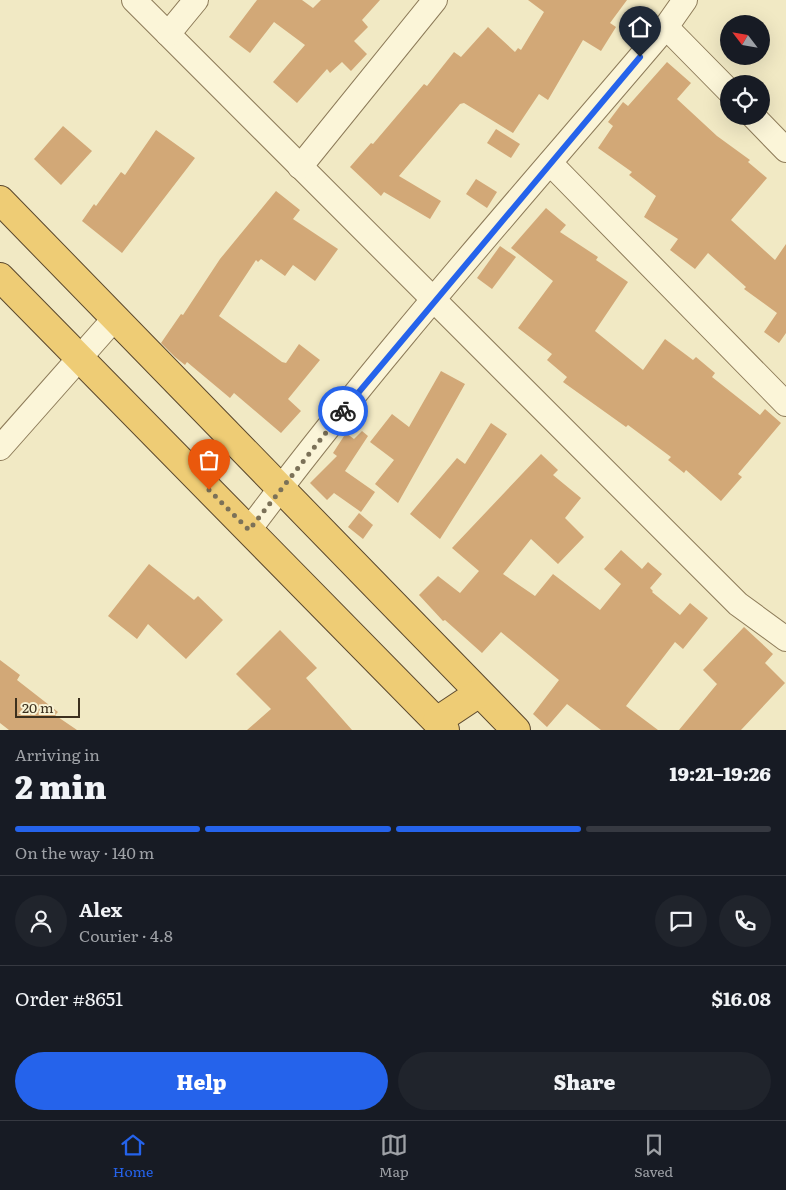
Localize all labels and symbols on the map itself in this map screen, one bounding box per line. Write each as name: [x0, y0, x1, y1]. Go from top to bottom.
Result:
pin: [619, 6, 661, 57]
north arrow: [720, 15, 770, 65]
courier: [318, 386, 368, 436]
pin: [188, 439, 230, 490]
scale bar: [15, 695, 80, 718]

